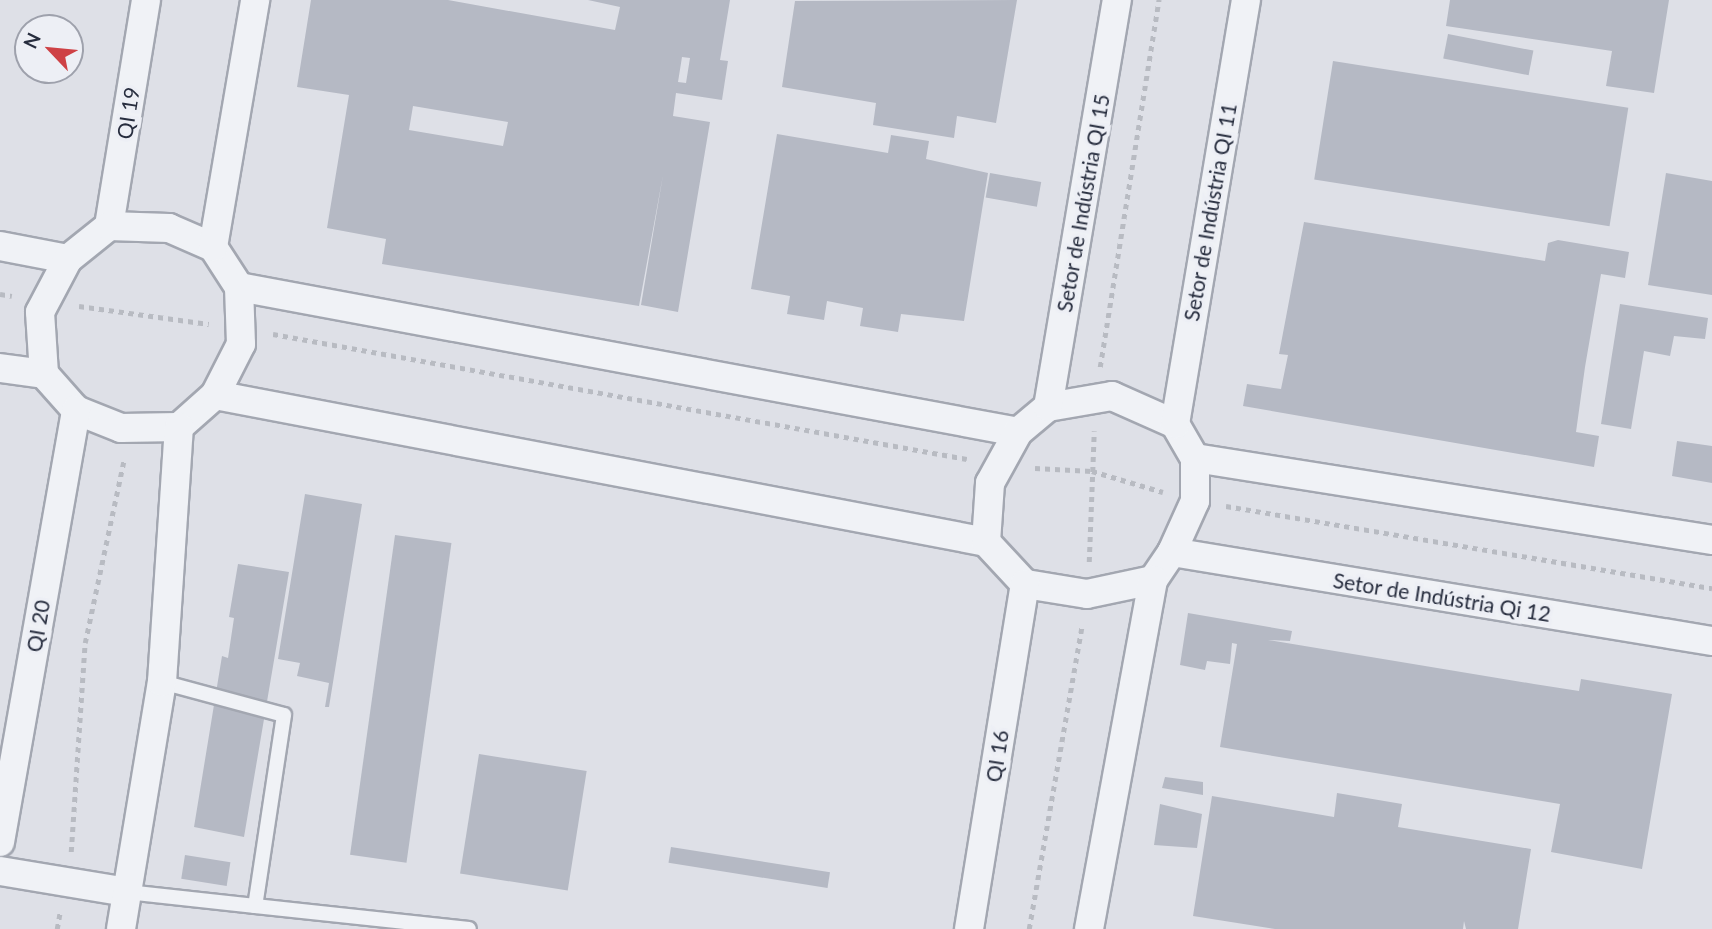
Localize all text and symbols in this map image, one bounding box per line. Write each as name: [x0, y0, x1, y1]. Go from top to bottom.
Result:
north arrow: [14, 14, 84, 84]
text: N: [18, 29, 45, 52]
street label: QI 19: [111, 85, 145, 141]
street label: Setor de Indústria QI 15: [1051, 92, 1115, 314]
street label: Setor de Indústria QI 11: [1178, 101, 1242, 323]
street label: Setor de Indústria Qi 12: [1331, 567, 1553, 627]
street label: QI 20: [21, 598, 55, 654]
street label: QI 16: [980, 728, 1014, 784]

